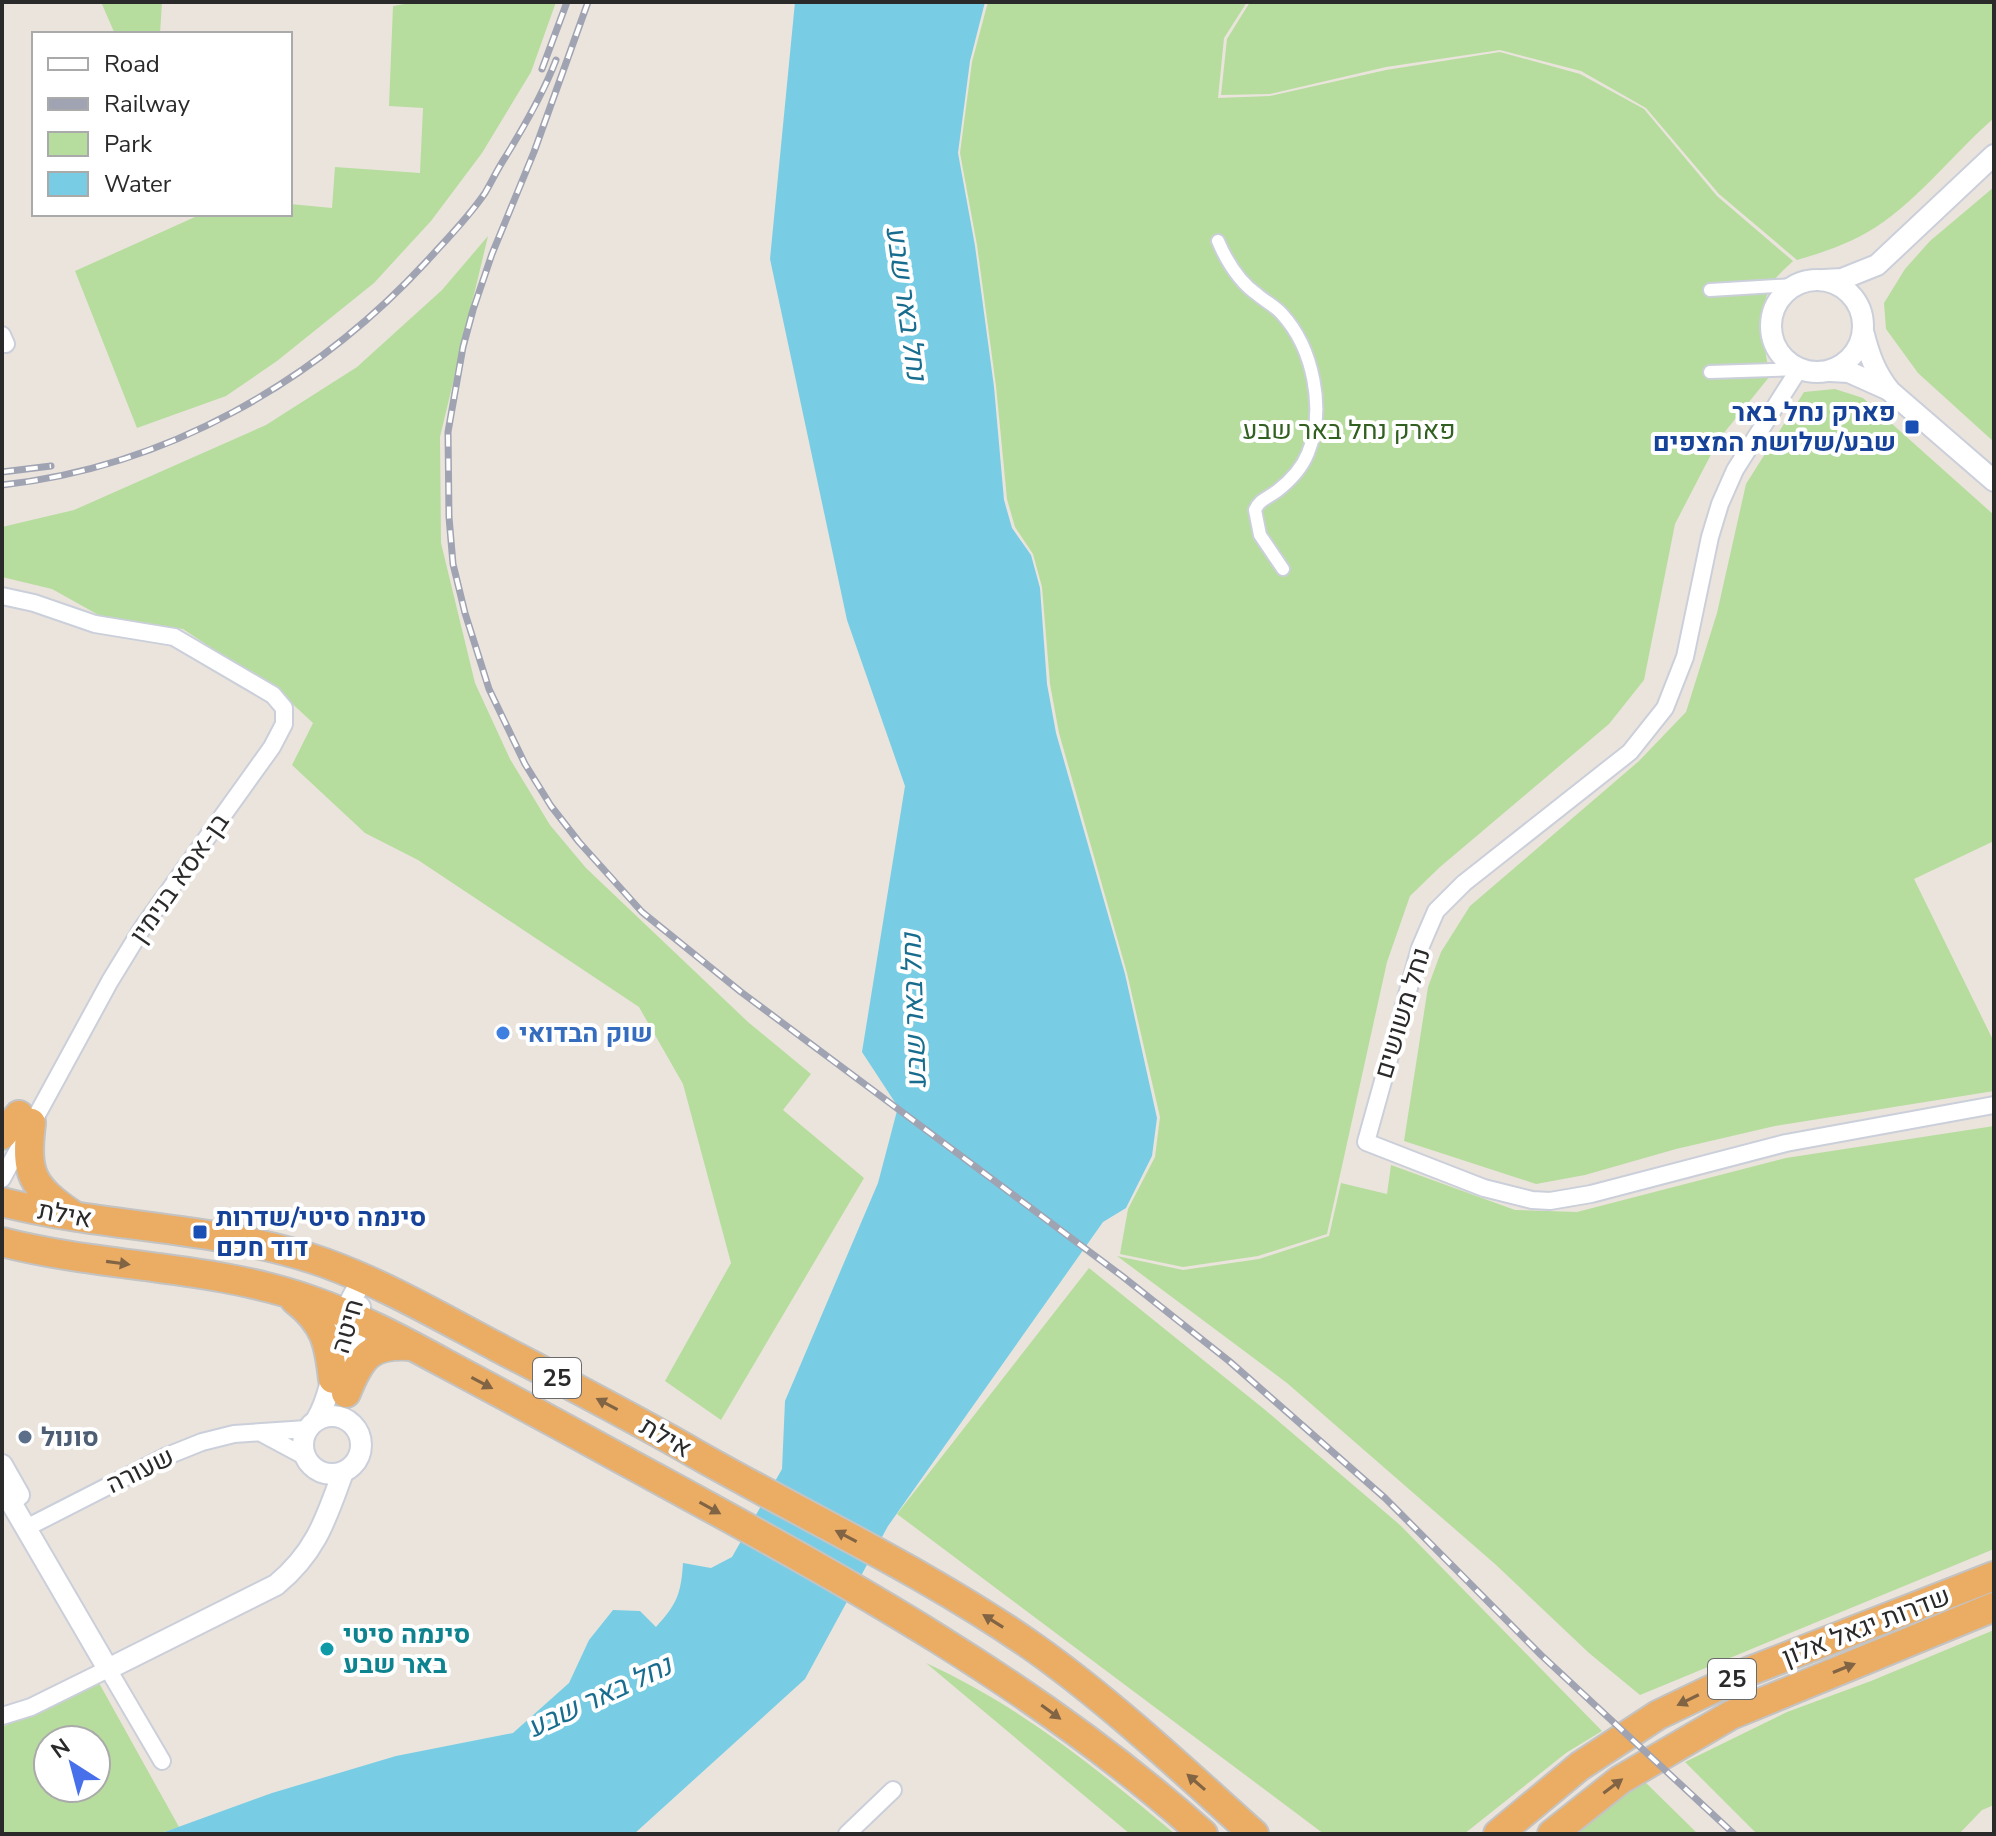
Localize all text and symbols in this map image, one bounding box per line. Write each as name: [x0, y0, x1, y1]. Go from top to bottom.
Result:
legend: [32, 32, 292, 216]
text: Road: [104, 48, 160, 80]
text: Railway: [104, 88, 191, 120]
text: Park: [104, 128, 153, 160]
text: Water: [104, 168, 172, 200]
water label: נחל באר שבע: [876, 223, 936, 385]
place label: פארק נחל באר שבע/שלושת המצפים: [1653, 395, 1896, 460]
park label: פארק נחל באר שבע: [1242, 413, 1456, 448]
marker: פארק נחל באר שבע/שלושת המצפים: [1903, 418, 1921, 436]
street label: בן-אסא בנימין: [122, 806, 237, 950]
water label: נחל באר שבע: [892, 931, 936, 1089]
street label: נחל משושים: [1366, 943, 1439, 1083]
place label: שוק הבדואי: [519, 1016, 653, 1051]
marker: שוק הבדואי: [494, 1024, 512, 1042]
street label: אילת: [35, 1193, 95, 1236]
place label: סינמה סיטי/שדרות דוד חכם: [216, 1200, 426, 1265]
marker: סינמה סיטי/שדרות דוד חכם: [191, 1223, 209, 1241]
one-way arrow: [106, 1257, 131, 1270]
street label: חיטה: [323, 1295, 372, 1357]
road number: 25: [533, 1358, 581, 1398]
one-way arrow: [471, 1376, 493, 1390]
one-way arrow: [595, 1398, 618, 1411]
street label: אילת: [634, 1409, 698, 1466]
place label: סונול: [41, 1420, 99, 1455]
marker: סונול: [16, 1428, 34, 1446]
street label: שעורה: [100, 1439, 180, 1502]
one-way arrow: [699, 1501, 722, 1514]
one-way arrow: [834, 1529, 857, 1542]
street label: שדרות יגאל אלון: [1777, 1578, 1955, 1675]
one-way arrow: [982, 1613, 1003, 1628]
place label: סינמה סיטי באר שבע: [343, 1617, 470, 1682]
marker: סינמה סיטי באר שבע: [318, 1640, 336, 1658]
water label: נחל באר שבע: [521, 1646, 680, 1747]
road number: 25: [1708, 1659, 1756, 1699]
one-way arrow: [1832, 1661, 1856, 1674]
one-way arrow: [1677, 1693, 1700, 1707]
one-way arrow: [1041, 1704, 1062, 1719]
north arrow: [32, 1724, 112, 1804]
text: N: [45, 1732, 76, 1766]
one-way arrow: [1186, 1774, 1206, 1791]
one-way arrow: [1603, 1778, 1623, 1794]

